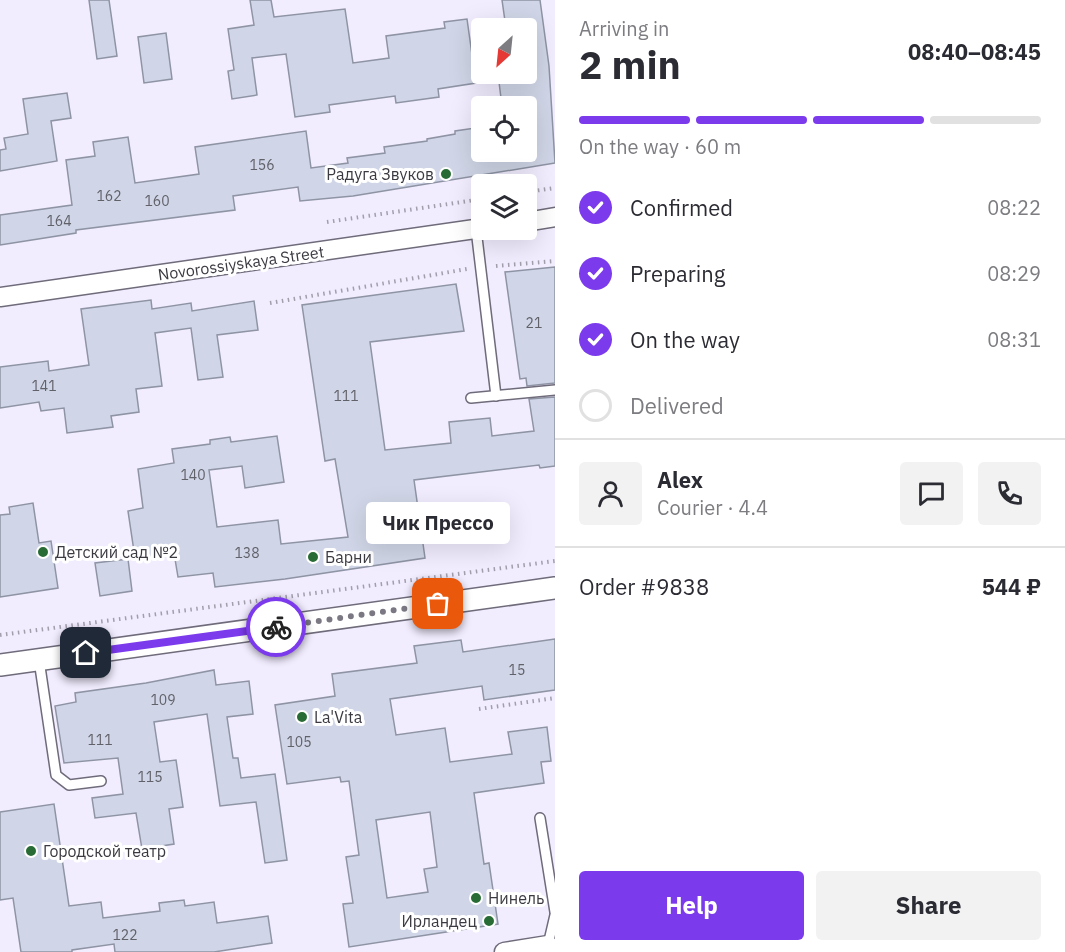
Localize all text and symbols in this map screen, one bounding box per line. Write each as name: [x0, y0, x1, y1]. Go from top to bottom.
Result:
text: Arriving in: [579, 15, 669, 42]
north arrow: [471, 18, 537, 84]
map controls: [471, 18, 537, 240]
text: 08:40–08:45: [908, 37, 1041, 66]
text: 2 min: [579, 39, 681, 90]
button: locate: [471, 96, 537, 162]
text: On the way · 60 m: [579, 133, 741, 160]
house number: 156: [249, 156, 275, 174]
place label: Радуга Звуков: [326, 164, 434, 184]
marker: Радуга Звуков: [439, 167, 453, 181]
button: layers: [471, 174, 537, 240]
house number: 162: [96, 187, 122, 205]
icon: check: [579, 191, 612, 224]
house number: 160: [144, 192, 170, 210]
text: Confirmed: [630, 193, 733, 222]
text: 08:22: [987, 194, 1041, 221]
house number: 164: [46, 212, 72, 230]
street label: Novorossiyskaya Street: [157, 241, 325, 285]
icon: check: [579, 257, 612, 290]
text: Preparing: [630, 259, 725, 288]
text: 08:29: [987, 260, 1041, 287]
house number: 21: [526, 314, 542, 332]
icon: check: [579, 323, 612, 356]
text: On the way: [630, 325, 740, 354]
text: 08:31: [987, 326, 1041, 353]
house number: 141: [31, 377, 57, 395]
house number: 111: [333, 387, 359, 405]
text: Delivered: [630, 391, 724, 420]
button: person: [579, 462, 642, 525]
button: chat: [900, 462, 963, 525]
button: phone: [978, 462, 1041, 525]
text: Alex: [657, 465, 703, 494]
house number: 140: [180, 466, 206, 484]
text: Courier · 4.4: [657, 494, 768, 521]
callout: Чик Прессо: [366, 502, 510, 544]
text: Чик Прессо: [382, 509, 494, 536]
place label: Детский сад №2: [55, 542, 178, 562]
house number: 138: [234, 544, 260, 562]
marker: Детский сад №2: [36, 545, 50, 559]
place label: Барни: [325, 547, 372, 567]
marker: Барни: [306, 550, 320, 564]
text: Order #9838: [579, 572, 709, 601]
text: 544 ₽: [982, 572, 1041, 601]
pin: [412, 578, 463, 629]
icon: bag: [421, 587, 454, 620]
courier: [246, 597, 306, 657]
icon: bike: [260, 611, 293, 644]
pin: [60, 627, 111, 678]
icon: home: [69, 636, 102, 669]
house number: 15: [509, 661, 525, 679]
house number: 109: [150, 691, 176, 709]
place label: La'Vita: [314, 707, 363, 727]
marker: La'Vita: [295, 710, 309, 724]
house number: 111: [87, 731, 113, 749]
house number: 105: [286, 733, 312, 751]
house number: 115: [137, 768, 163, 786]
place label: Городской театр: [43, 841, 166, 861]
marker: Городской театр: [24, 844, 38, 858]
button: Help: [579, 871, 804, 940]
button: Share: [816, 871, 1041, 940]
place label: Нинель: [488, 888, 544, 908]
marker: Нинель: [469, 891, 483, 905]
place label: Ирландец: [402, 911, 477, 931]
marker: Ирландец: [482, 914, 496, 928]
house number: 122: [112, 926, 138, 944]

